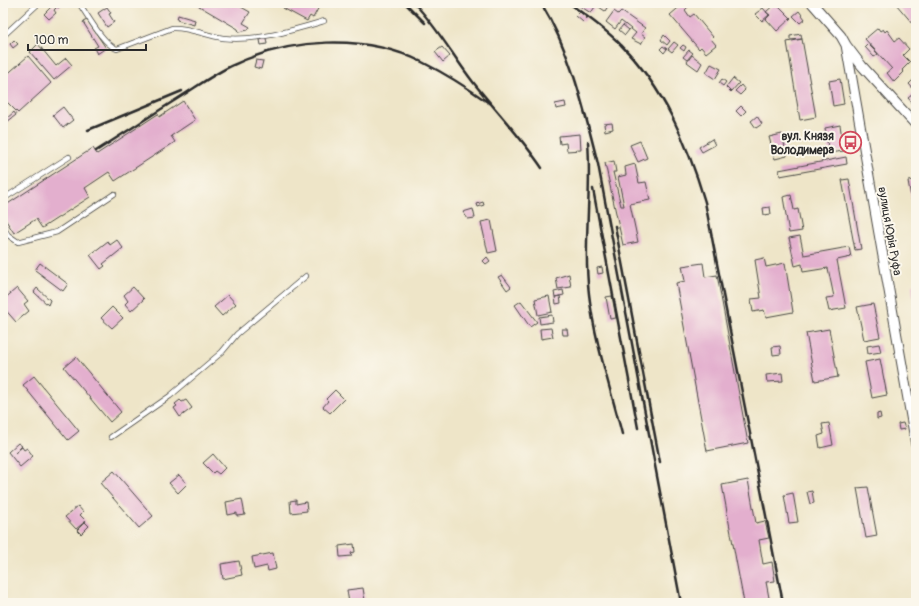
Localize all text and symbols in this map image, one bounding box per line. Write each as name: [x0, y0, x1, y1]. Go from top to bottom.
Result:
scale bar: [28, 26, 146, 52]
text: 100 m: [34, 33, 69, 48]
place label: вул. Князя Володимера: [770, 129, 834, 158]
bus stop icon: вул. Князя Володимера: [837, 130, 863, 156]
street label: вулиця Юрія Руфа: [874, 185, 905, 277]

